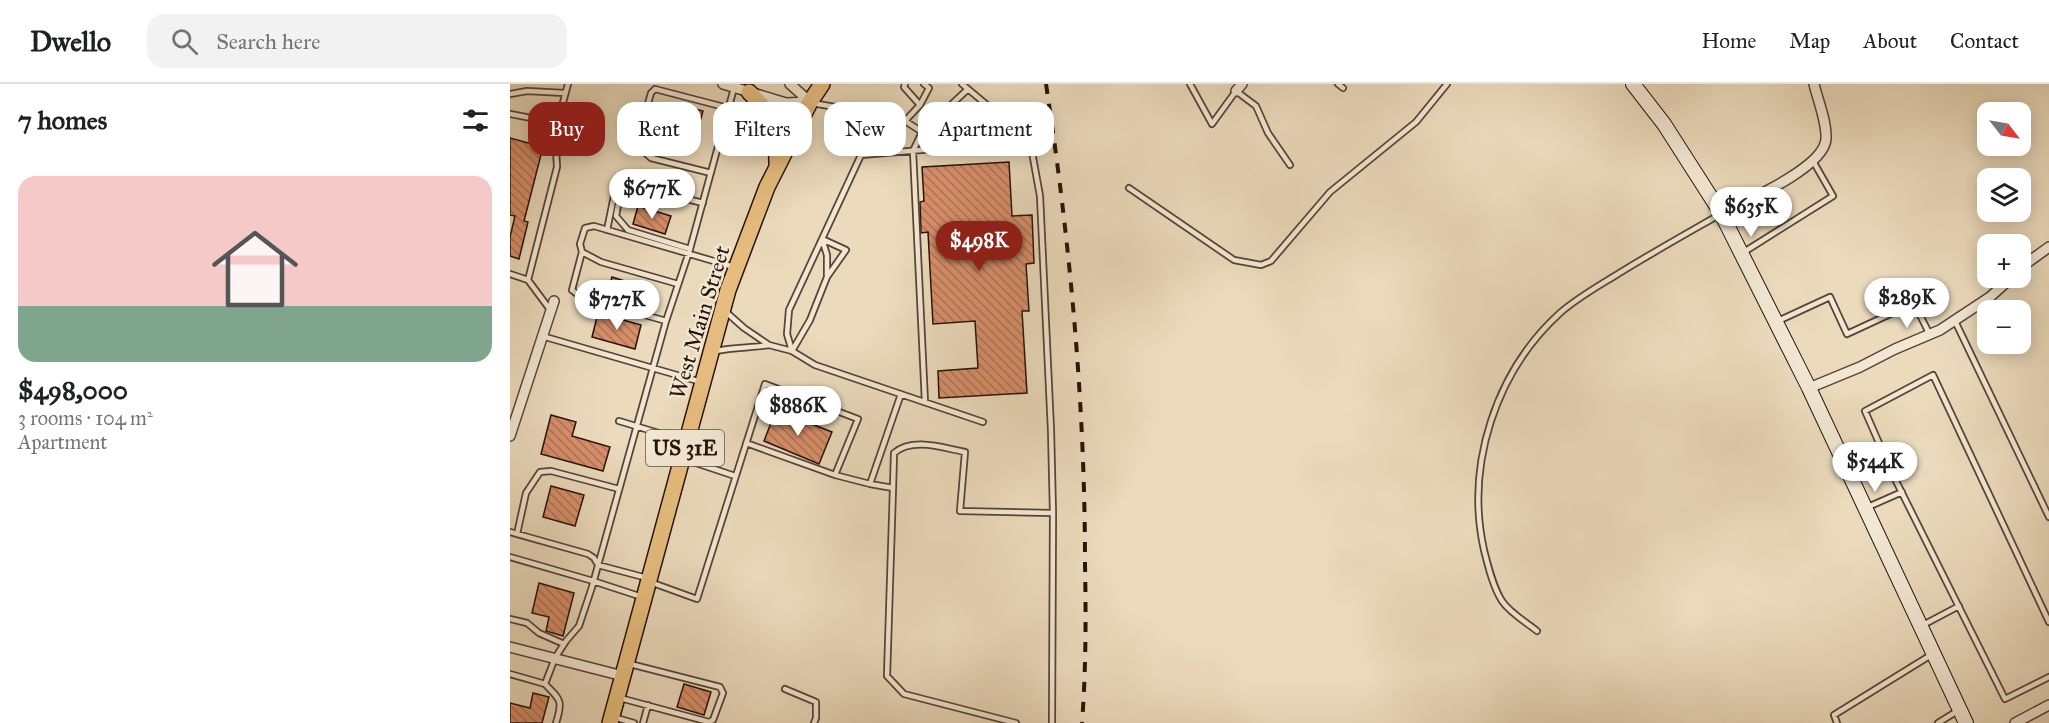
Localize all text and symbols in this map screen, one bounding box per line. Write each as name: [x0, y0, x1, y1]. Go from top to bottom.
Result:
search box: [147, 14, 567, 68]
text: Dwello: [30, 24, 111, 59]
icon: search: [168, 25, 201, 58]
text: Search here: [216, 28, 320, 55]
text: Home: [1701, 28, 1756, 54]
text: Map: [1789, 28, 1830, 54]
text: About: [1863, 28, 1917, 54]
text: Contact: [1950, 28, 2019, 54]
chip: Buy: [528, 102, 605, 156]
chip: Rent: [617, 102, 701, 156]
chip: Filters: [713, 102, 812, 156]
chip: New: [824, 102, 906, 156]
chip: Apartment: [918, 102, 1054, 156]
north arrow: [1977, 102, 2031, 156]
map controls: [1977, 102, 2031, 354]
text: 7 homes: [18, 104, 107, 136]
icon: filters: [459, 104, 492, 137]
button: layers: [1977, 168, 2031, 222]
pin: $677K: [610, 169, 694, 220]
text: $677K: [623, 176, 681, 200]
pin: $635K: [1709, 187, 1793, 238]
text: $635K: [1724, 194, 1778, 218]
icon: home: [201, 215, 309, 323]
pin: $498K: [937, 221, 1021, 272]
text: $498K: [950, 228, 1008, 252]
button: +: [1977, 234, 2031, 288]
street label: West Main Street: [663, 242, 736, 402]
pin: $289K: [1865, 278, 1949, 329]
pin: $727K: [575, 280, 659, 331]
text: $289K: [1878, 285, 1936, 309]
text: $727K: [589, 287, 645, 311]
button: −: [1977, 300, 2031, 354]
text: $498,000: [18, 374, 128, 406]
pin: $886K: [756, 386, 840, 437]
text: $886K: [769, 393, 827, 417]
text: 3 rooms · 104 m²: [18, 406, 153, 430]
text: Apartment: [18, 430, 107, 454]
road number: US 31E: [646, 430, 724, 466]
pin: $544K: [1833, 442, 1917, 493]
text: $544K: [1846, 449, 1904, 473]

